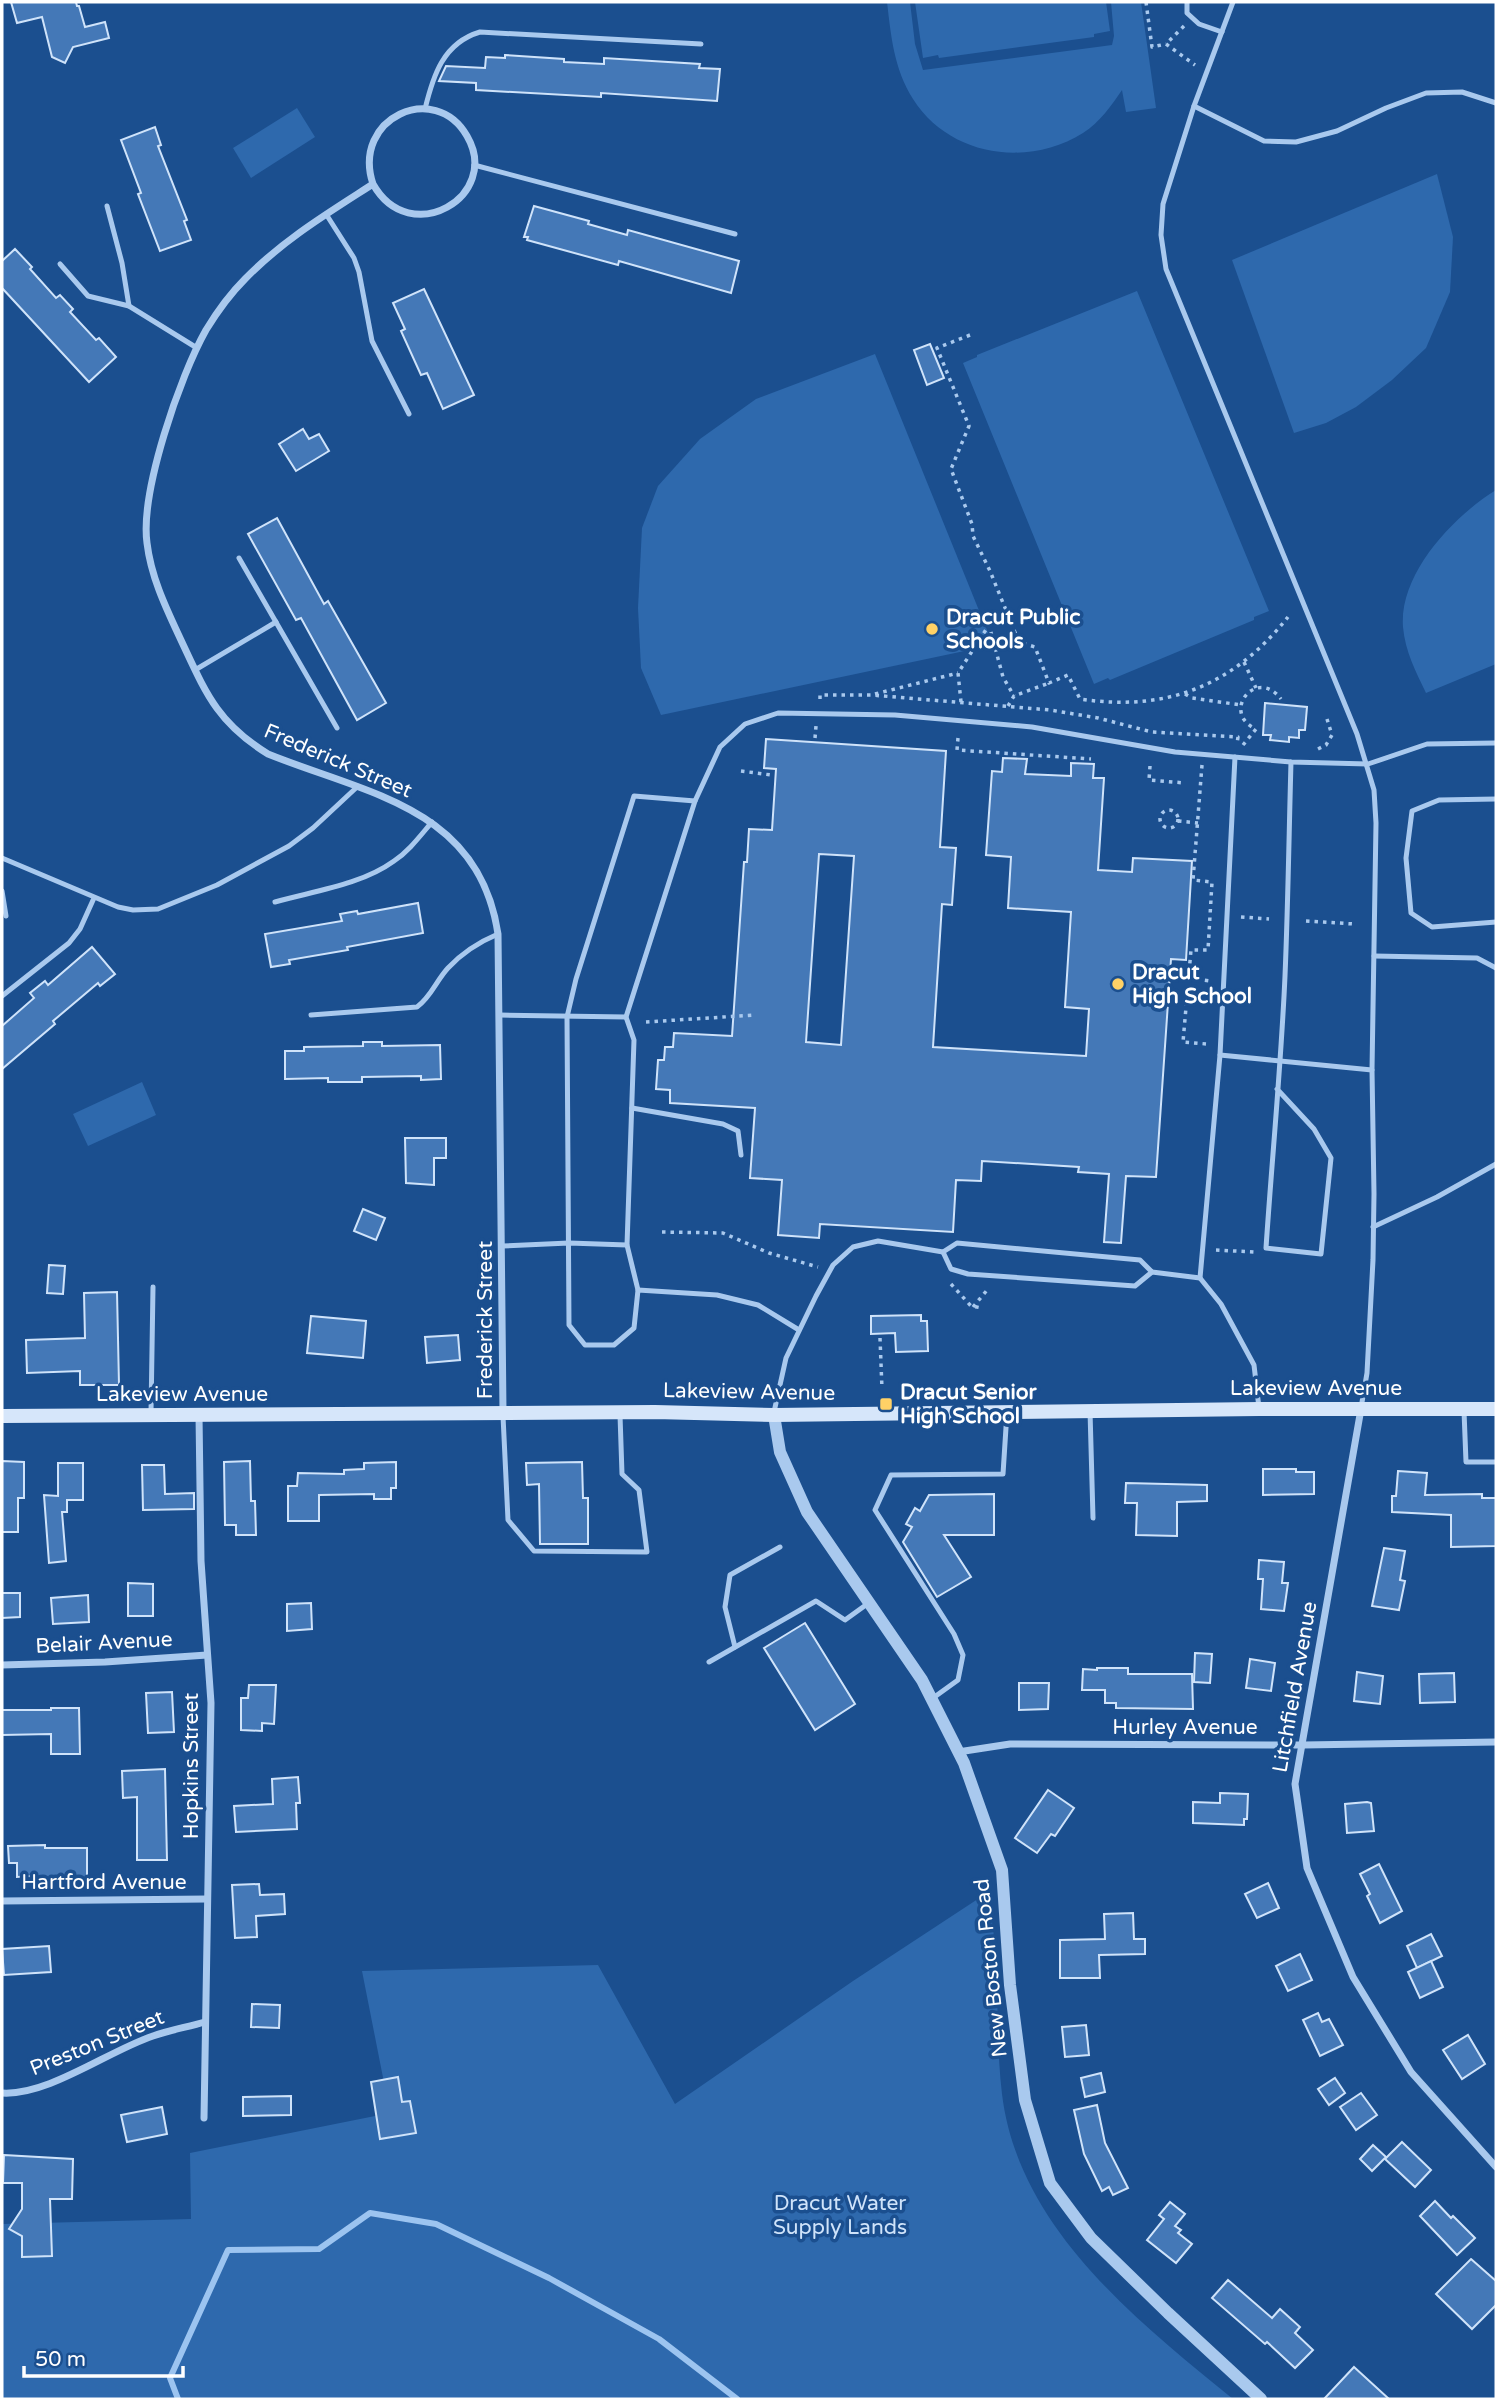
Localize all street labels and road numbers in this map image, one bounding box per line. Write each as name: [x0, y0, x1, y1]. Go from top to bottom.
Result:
street label: Frederick Street: [260, 719, 416, 803]
street label: Frederick Street: [473, 1241, 498, 1399]
street label: Lakeview Avenue: [1230, 1376, 1402, 1401]
street label: Lakeview Avenue: [663, 1378, 835, 1406]
street label: Lakeview Avenue: [96, 1382, 268, 1407]
street label: Litchfield Avenue: [1268, 1599, 1322, 1774]
street label: Belair Avenue: [35, 1627, 173, 1659]
street label: Hopkins Street: [179, 1693, 204, 1839]
street label: Hurley Avenue: [1112, 1715, 1258, 1740]
street label: Hartford Avenue: [21, 1870, 187, 1895]
street label: New Boston Road: [969, 1878, 1013, 2058]
street label: Preston Street: [26, 2005, 168, 2081]

